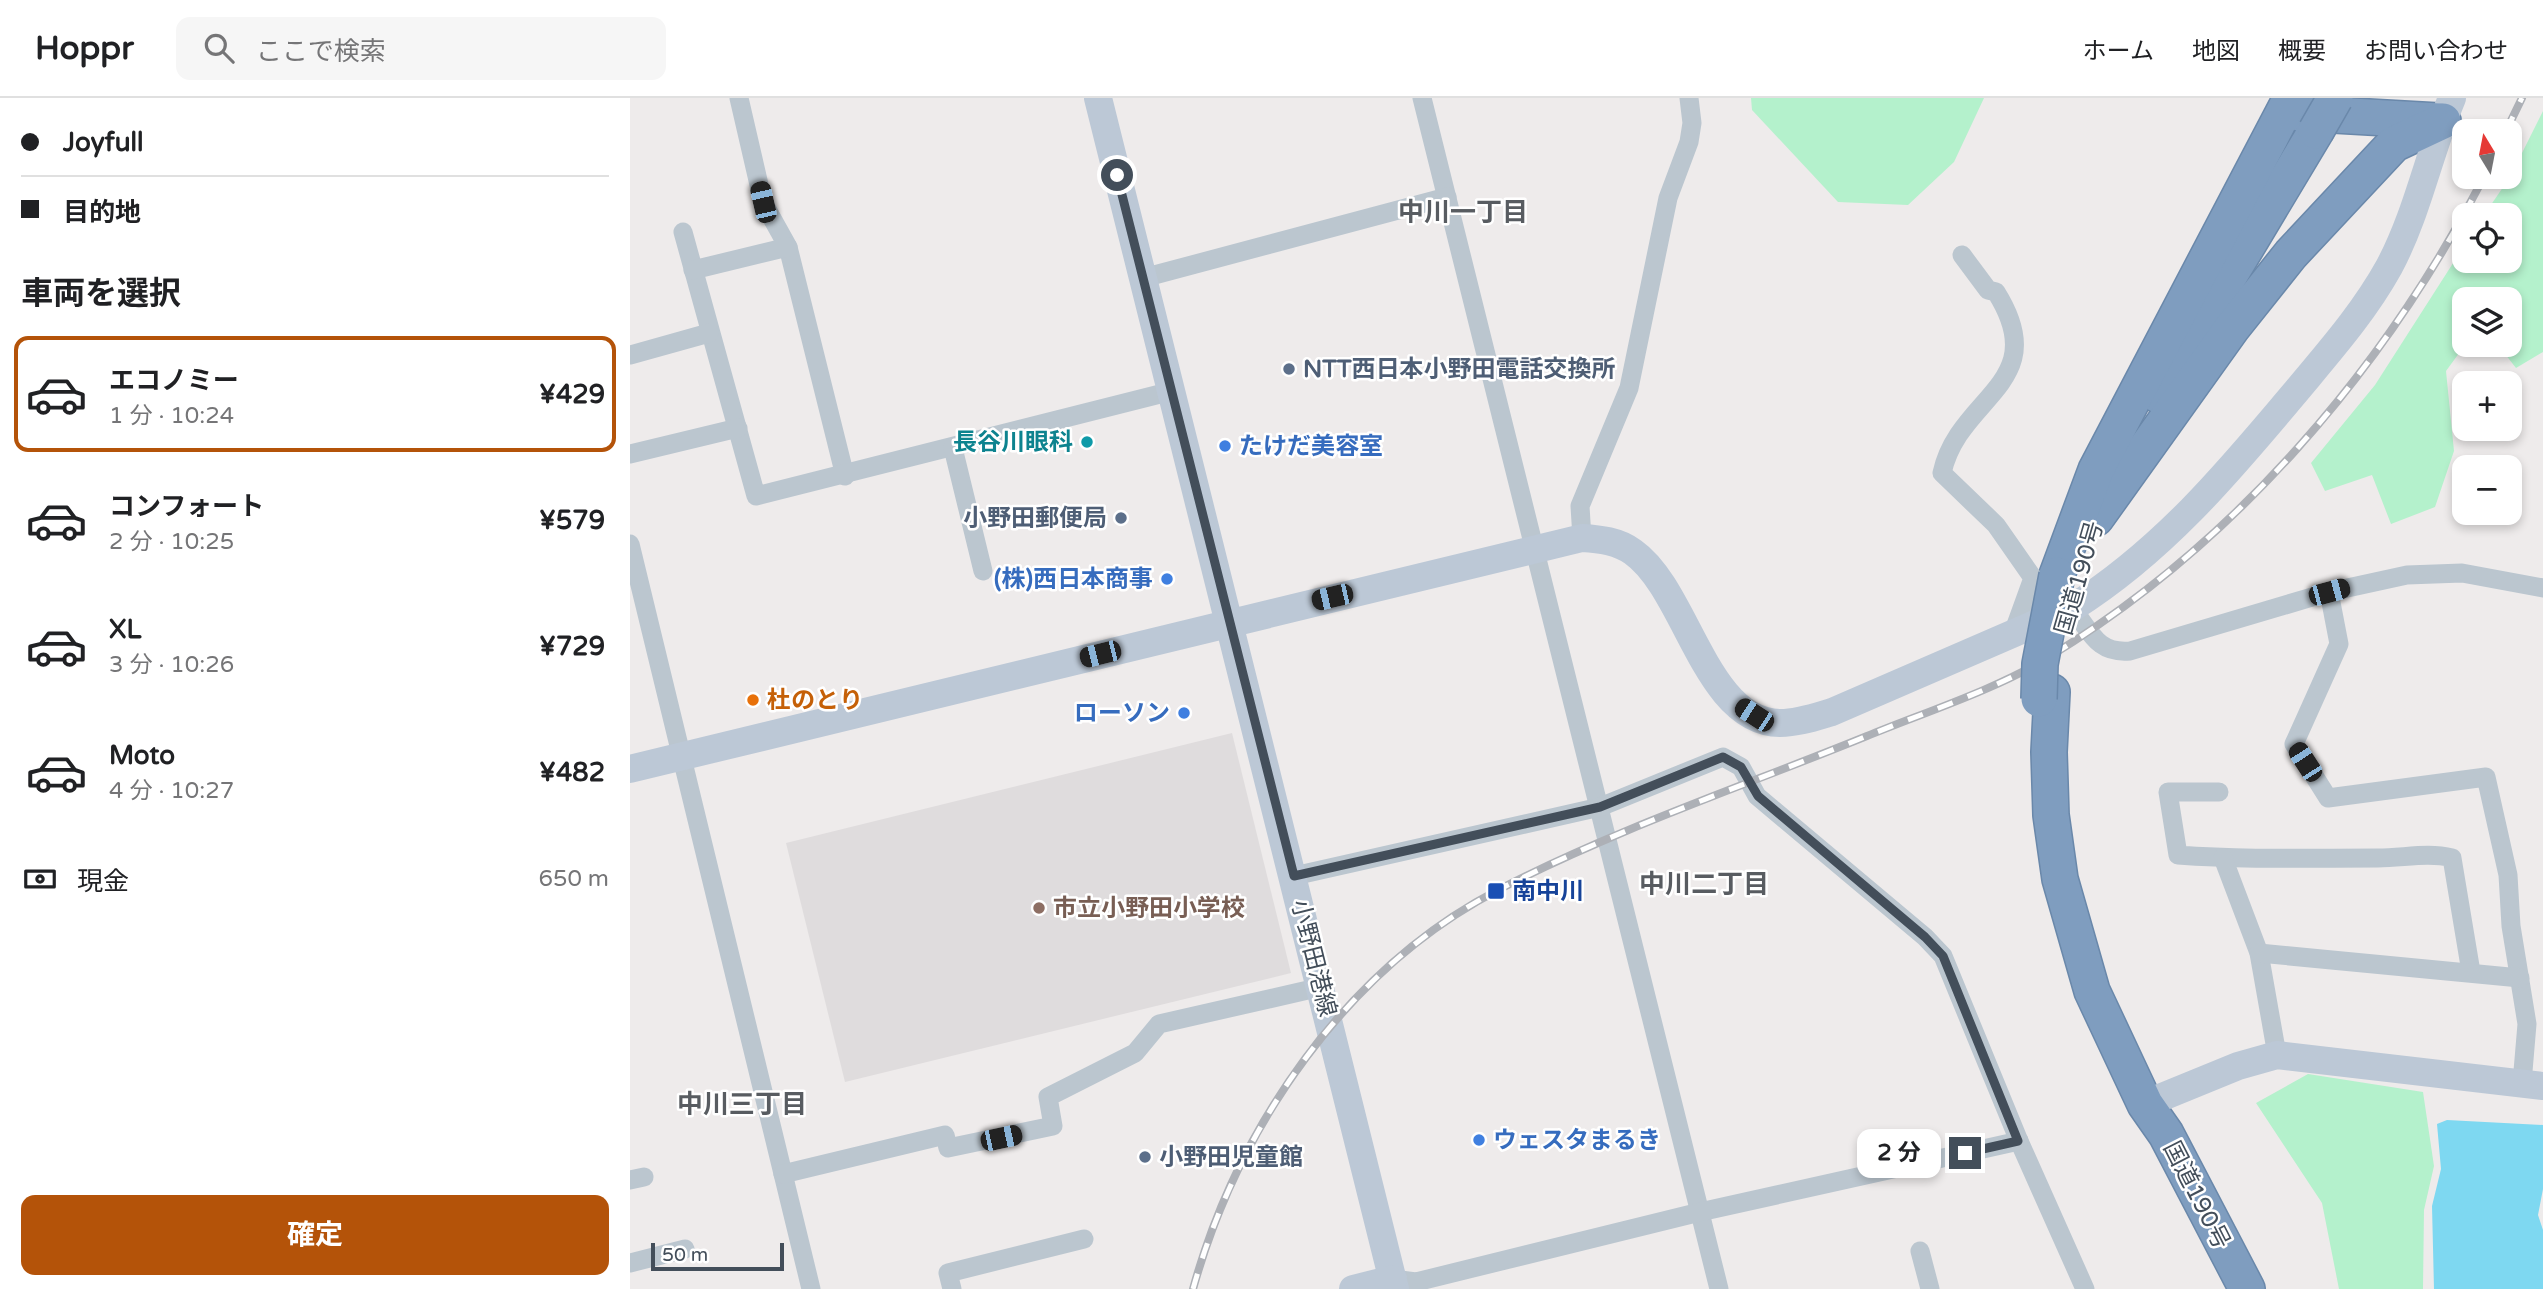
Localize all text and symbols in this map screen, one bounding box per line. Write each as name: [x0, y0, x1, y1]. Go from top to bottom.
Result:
search box: [176, 17, 666, 80]
text: Hoppr: [35, 29, 134, 68]
icon: search: [200, 29, 238, 67]
text: ここで検索: [256, 36, 386, 67]
text: ホーム: [2083, 37, 2154, 66]
text: 地図: [2192, 37, 2240, 66]
text: 概要: [2278, 37, 2326, 66]
text: お問い合わせ: [2364, 37, 2508, 66]
north arrow: [2452, 119, 2522, 189]
map controls: [2452, 119, 2522, 525]
text: Joyfull: [63, 127, 143, 158]
route start: [1101, 159, 1133, 191]
car: [749, 179, 778, 225]
text: 目的地: [63, 197, 141, 228]
district label: 中川一丁目: [1398, 197, 1528, 228]
button: locate: [2452, 203, 2522, 273]
text: 車両を選択: [21, 275, 181, 313]
button: layers: [2452, 287, 2522, 357]
place label: NTT西日本小野田電話交換所: [1303, 355, 1616, 384]
marker: NTT西日本小野田電話交換所: [1281, 361, 1297, 377]
icon: car: [25, 363, 88, 426]
text: エコノミー: [109, 365, 239, 396]
button: +: [2452, 371, 2522, 441]
text: ¥429: [539, 379, 605, 410]
text: 1 分 · 10:24: [109, 402, 234, 430]
place label: 長谷川眼科: [953, 428, 1073, 457]
place label: たけだ美容室: [1239, 432, 1383, 461]
marker: 長谷川眼科: [1079, 434, 1095, 450]
marker: たけだ美容室: [1217, 438, 1233, 454]
button: −: [2452, 455, 2522, 525]
icon: car: [25, 489, 88, 552]
text: コンフォート: [109, 491, 264, 522]
place label: 小野田郵便局: [963, 504, 1107, 533]
text: ¥579: [539, 505, 605, 536]
marker: 小野田郵便局: [1113, 510, 1129, 526]
street label: 国道190号: [2049, 518, 2110, 638]
text: 2 分 · 10:25: [109, 528, 234, 556]
place label: (株)西日本商事: [994, 565, 1153, 594]
marker: (株)西日本商事: [1159, 571, 1175, 587]
car: [2306, 576, 2353, 608]
car: [1310, 582, 1355, 612]
text: XL: [109, 614, 141, 645]
icon: car: [25, 615, 88, 678]
text: ¥729: [539, 631, 605, 662]
car: [1078, 639, 1123, 669]
text: 3 分 · 10:26: [109, 651, 234, 679]
place label: 杜のとり: [767, 686, 863, 715]
marker: 杜のとり: [745, 692, 761, 708]
car: [1731, 695, 1778, 735]
place label: ローソン: [1074, 699, 1170, 728]
marker: ローソン: [1176, 705, 1192, 721]
car: [2285, 739, 2326, 785]
text: Moto: [109, 740, 175, 771]
icon: car: [25, 741, 88, 804]
text: ¥482: [539, 757, 605, 788]
text: 4 分 · 10:27: [109, 777, 234, 805]
icon: cash: [21, 860, 59, 898]
text: 650 m: [539, 865, 609, 893]
text: 現金: [77, 866, 129, 897]
district label: 中川二丁目: [1639, 869, 1769, 900]
place label: 南中川: [1512, 877, 1584, 906]
marker: 南中川: [1486, 881, 1506, 901]
place label: 市立小野田小学校: [1053, 894, 1245, 923]
street label: 小野田港線: [1285, 896, 1342, 1020]
marker: 市立小野田小学校: [1031, 900, 1047, 916]
district label: 中川三丁目: [677, 1089, 807, 1120]
car: [979, 1123, 1024, 1153]
place label: ウェスタまるき: [1493, 1126, 1661, 1155]
callout: 2 分: [1856, 1128, 1940, 1178]
marker: ウェスタまるき: [1471, 1132, 1487, 1148]
street label: 国道190号: [2157, 1136, 2236, 1254]
route end: [1949, 1137, 1981, 1169]
text: 2 分: [1877, 1139, 1921, 1167]
place label: 小野田児童館: [1159, 1143, 1303, 1172]
marker: 小野田児童館: [1137, 1149, 1153, 1165]
button: 確定: [21, 1195, 609, 1275]
scale bar: [651, 1240, 784, 1272]
text: 50 m: [662, 1244, 708, 1266]

